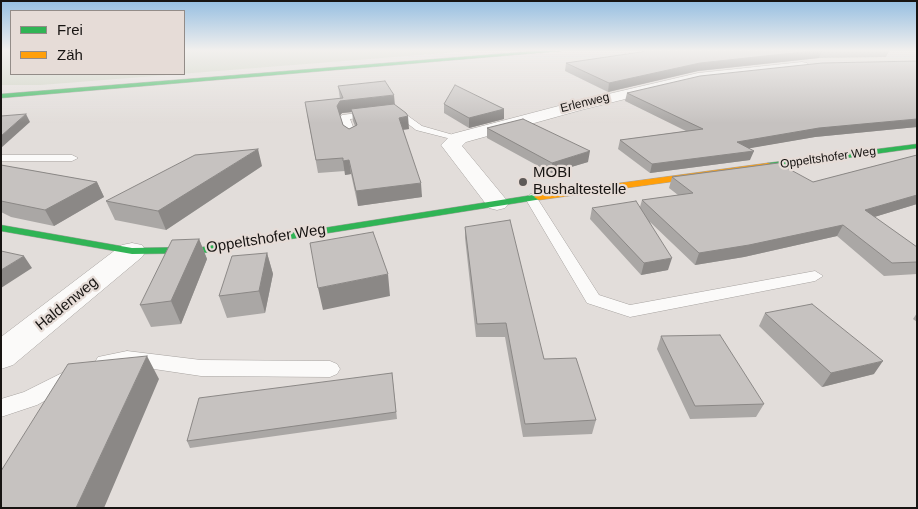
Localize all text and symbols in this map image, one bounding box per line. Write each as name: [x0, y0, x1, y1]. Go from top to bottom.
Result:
legend: [10, 10, 185, 75]
text: Frei: [57, 21, 83, 38]
text: Zäh: [57, 46, 83, 63]
street label: Erlenweg: [559, 90, 611, 116]
street label: Oppeltshofer Weg: [779, 144, 877, 172]
place label: MOBI Bushaltestelle: [533, 164, 626, 199]
marker: MOBI Bushaltestelle: [517, 176, 529, 188]
street label: Oppeltshofer Weg: [205, 221, 327, 257]
street label: Haldenweg: [32, 273, 102, 335]

